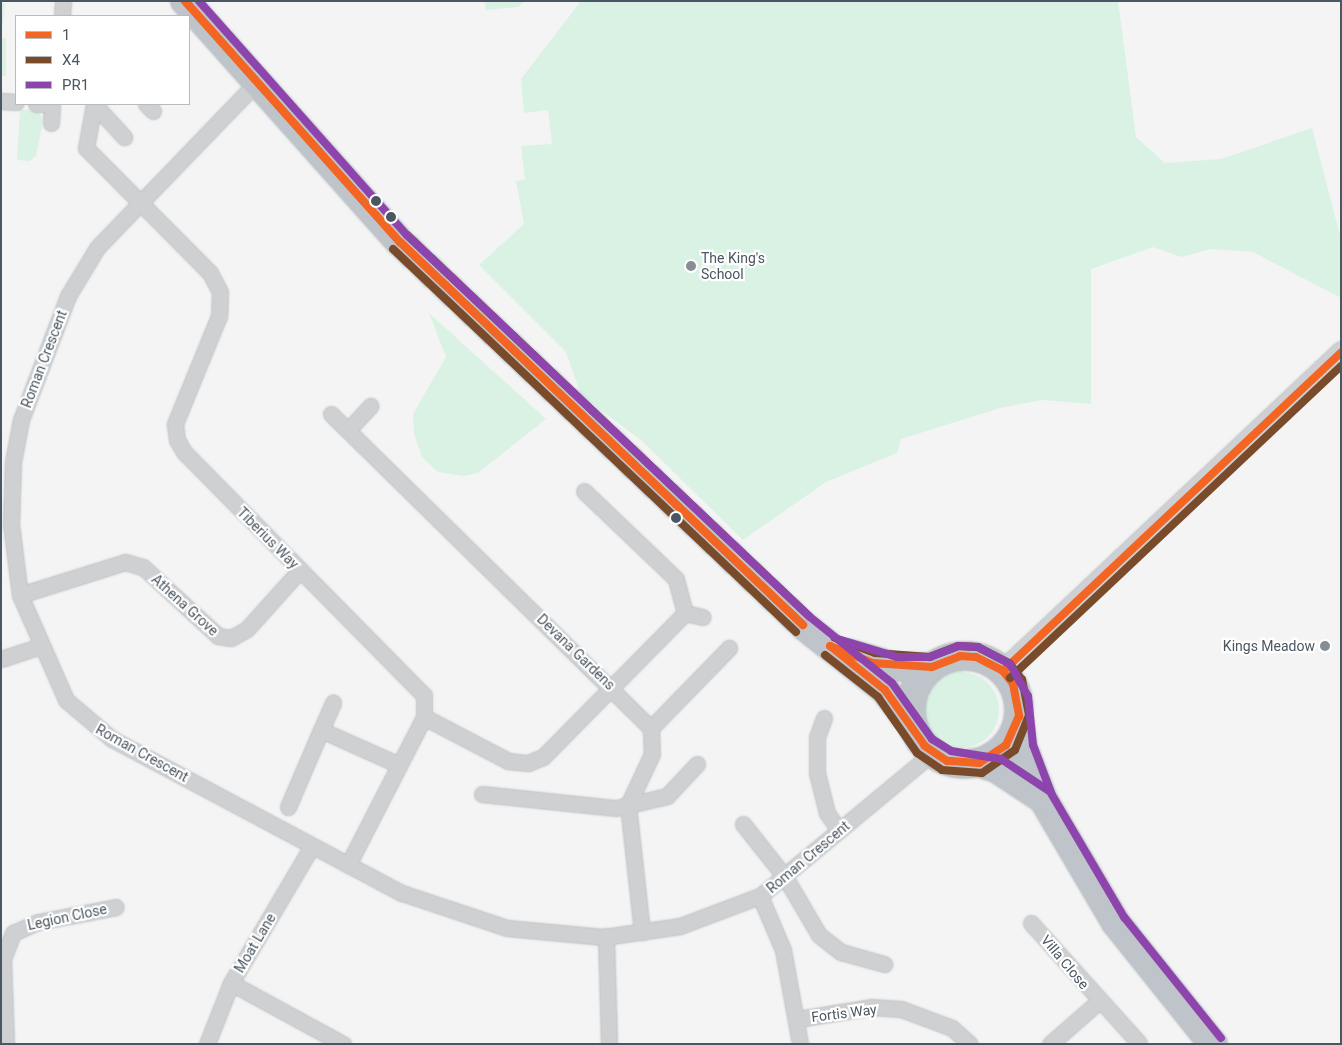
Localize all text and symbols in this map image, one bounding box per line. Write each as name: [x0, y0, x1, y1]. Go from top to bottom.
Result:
legend: [15, 15, 190, 105]
text: 1: [62, 26, 70, 44]
text: X4: [62, 51, 80, 69]
text: PR1: [62, 76, 89, 94]
unlabelled marker: [371, 196, 381, 206]
unlabelled marker: [386, 212, 396, 222]
place label: The King's School: [701, 250, 765, 282]
marker: The King's School: [685, 260, 697, 272]
street label: Roman Crescent: [18, 308, 70, 410]
street label: Tiberius Way: [234, 504, 302, 572]
unlabelled marker: [671, 513, 681, 523]
street label: Athena Grove: [148, 571, 222, 639]
street label: Devana Gardens: [534, 611, 618, 693]
place label: Kings Meadow: [1223, 638, 1315, 654]
marker: Kings Meadow: [1319, 640, 1331, 652]
street label: Roman Crescent: [93, 721, 191, 785]
street label: Roman Crescent: [763, 817, 853, 897]
street label: Legion Close: [26, 900, 108, 934]
street label: Moat Lane: [231, 910, 279, 976]
street label: Villa Close: [1038, 932, 1092, 992]
street label: Fortis Way: [810, 1001, 878, 1025]

